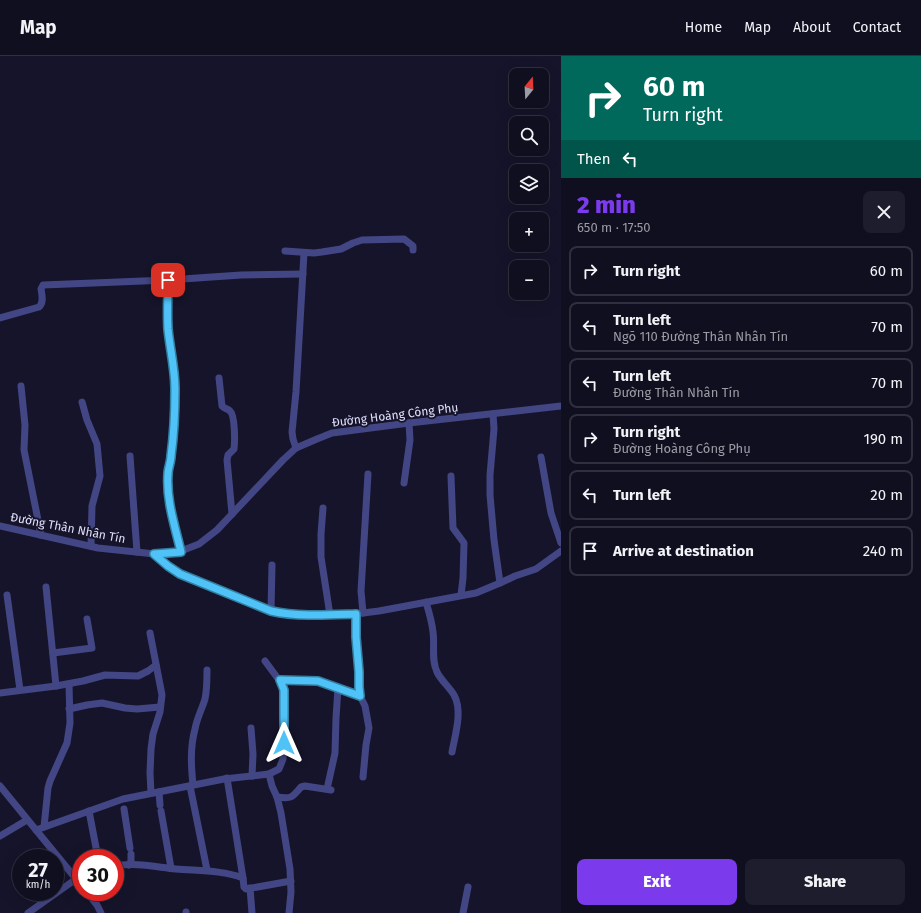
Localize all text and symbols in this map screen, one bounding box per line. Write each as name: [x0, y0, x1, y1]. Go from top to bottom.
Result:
text: Map: [20, 16, 57, 39]
text: Home: [685, 19, 722, 36]
text: Map: [744, 19, 771, 36]
text: About: [793, 19, 831, 36]
text: Contact: [853, 19, 901, 36]
north arrow: [509, 68, 549, 108]
map controls: [509, 68, 549, 300]
text: 60 m: [643, 70, 705, 103]
icon: right: [577, 72, 629, 124]
text: Turn right: [643, 104, 723, 126]
button: search: [509, 116, 549, 156]
icon: left: [619, 148, 641, 170]
text: Then: [577, 150, 611, 168]
button: layers: [509, 164, 549, 204]
text: 2 min: [577, 191, 636, 219]
button: close: [863, 191, 905, 233]
button: +: [509, 212, 549, 252]
text: 650 m · 17:50: [577, 220, 651, 235]
button: −: [509, 260, 549, 300]
icon: right: [579, 260, 601, 282]
text: Turn right: [613, 262, 680, 280]
text: 60 m: [870, 262, 903, 280]
pin: [151, 263, 185, 297]
icon: arrive: [157, 269, 179, 291]
text: Turn left: [613, 311, 671, 329]
icon: left: [579, 316, 601, 338]
text: 70 m: [871, 318, 903, 336]
text: Ngõ 110 Đường Thân Nhân Tín: [613, 329, 788, 344]
text: Turn left: [613, 367, 671, 385]
icon: left: [579, 372, 601, 394]
text: 70 m: [871, 374, 903, 392]
text: Đường Thân Nhân Tín: [613, 385, 740, 400]
street label: Đường Hoàng Công Phụ: [331, 400, 459, 430]
text: Turn right: [613, 423, 680, 441]
icon: right: [579, 428, 601, 450]
text: 190 m: [863, 430, 903, 448]
text: Đường Hoàng Công Phụ: [613, 441, 751, 456]
icon: left: [579, 484, 601, 506]
text: Turn left: [613, 486, 671, 504]
text: 20 m: [870, 486, 903, 504]
street label: Đường Thân Nhân Tín: [9, 510, 127, 546]
icon: arrive: [579, 540, 601, 562]
text: Arrive at destination: [613, 542, 754, 560]
text: 240 m: [863, 542, 903, 560]
position arrow: [263, 722, 305, 764]
speed limit sign: 30: [72, 849, 124, 901]
text: 27: [28, 858, 48, 882]
button: Exit: [577, 859, 737, 905]
button: Share: [745, 859, 905, 905]
text: km/h: [26, 879, 50, 891]

